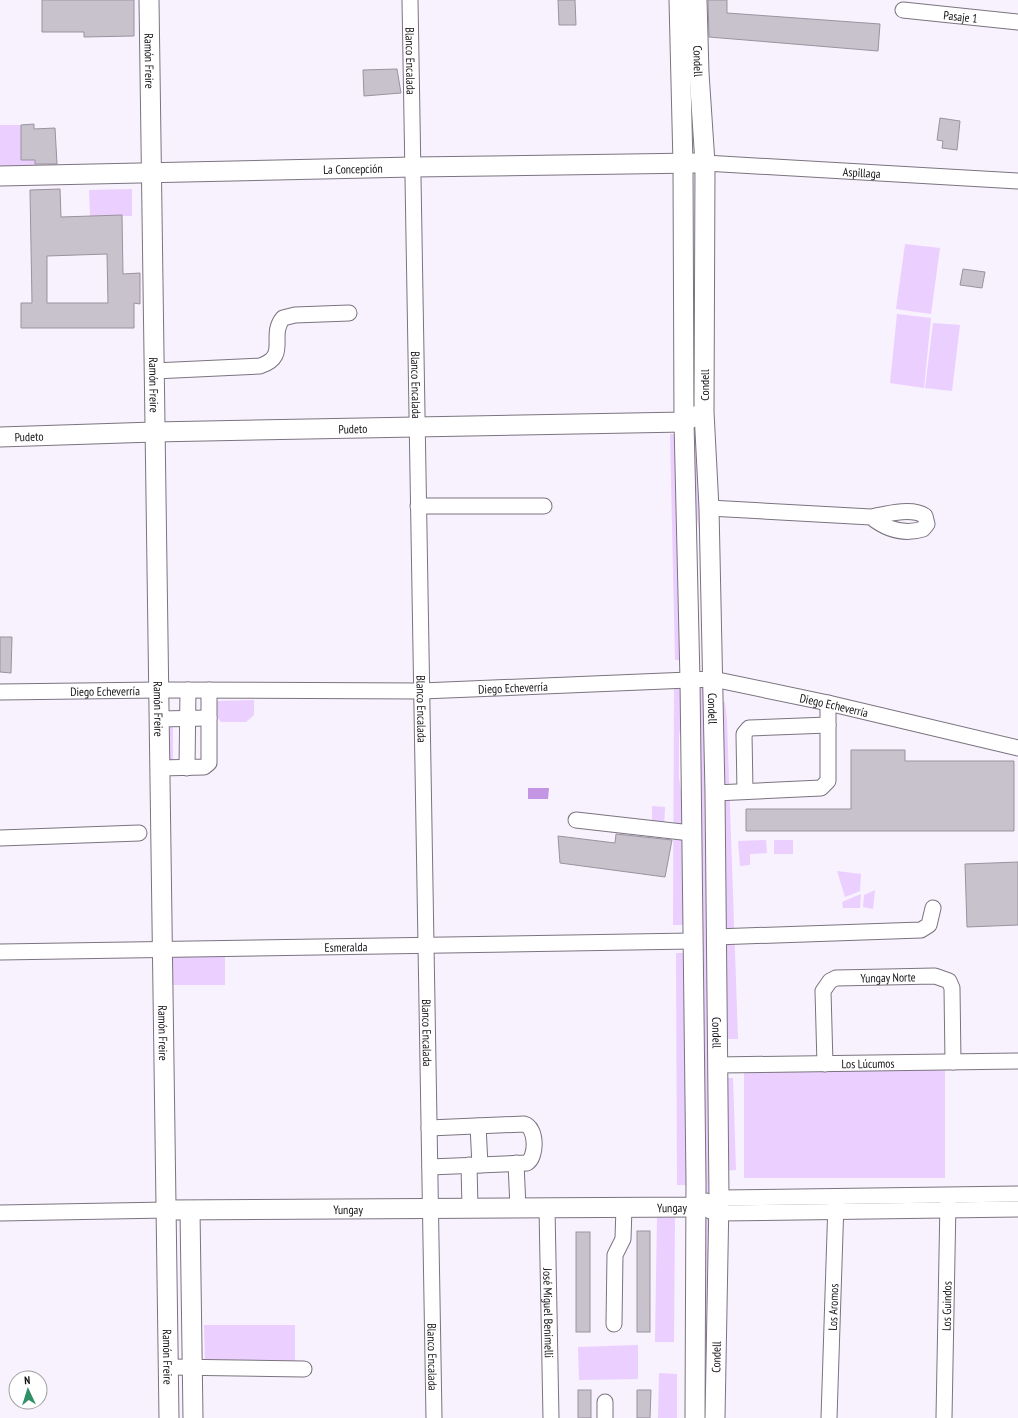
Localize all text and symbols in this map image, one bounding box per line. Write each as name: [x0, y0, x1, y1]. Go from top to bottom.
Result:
street label: Pasaje 1: [943, 7, 979, 25]
street label: Blanco Encalada: [403, 27, 419, 95]
street label: Ramón Freire: [142, 33, 158, 89]
street label: Condell: [691, 45, 707, 77]
street label: La Concepción: [323, 160, 383, 176]
street label: Aspillaga: [842, 163, 881, 181]
street label: Blanco Encalada: [408, 351, 425, 419]
street label: Ramón Freire: [147, 357, 162, 413]
street label: Condell: [697, 369, 712, 401]
street label: Pudeto: [338, 420, 367, 436]
street label: Pudeto: [14, 428, 44, 444]
street label: Blanco Encalada: [414, 675, 430, 743]
street label: Diego Echeverría: [478, 678, 548, 696]
street label: Ramón Freire: [151, 681, 167, 737]
street label: Diego Echeverría: [70, 683, 140, 699]
street label: Diego Echeverría: [798, 690, 870, 720]
street label: Condell: [705, 693, 721, 725]
street label: Esmeralda: [324, 939, 368, 954]
street label: Yungay Norte: [860, 969, 916, 985]
street label: Blanco Encalada: [419, 999, 436, 1067]
street label: Ramón Freire: [156, 1005, 171, 1061]
street label: Condell: [710, 1017, 725, 1049]
street label: Los Lúcumos: [841, 1055, 895, 1071]
street label: Yungay: [657, 1200, 687, 1215]
street label: Yungay: [333, 1201, 363, 1217]
street label: José Miguel Benimelli: [541, 1267, 557, 1358]
street label: Los Guindos: [938, 1281, 954, 1331]
street label: Los Aromos: [824, 1283, 841, 1331]
street label: Blanco Encalada: [425, 1323, 441, 1391]
street label: Ramón Freire: [160, 1329, 176, 1385]
street label: Condell: [708, 1341, 724, 1373]
north arrow: [8, 1370, 48, 1410]
text: N: [24, 1373, 31, 1387]

